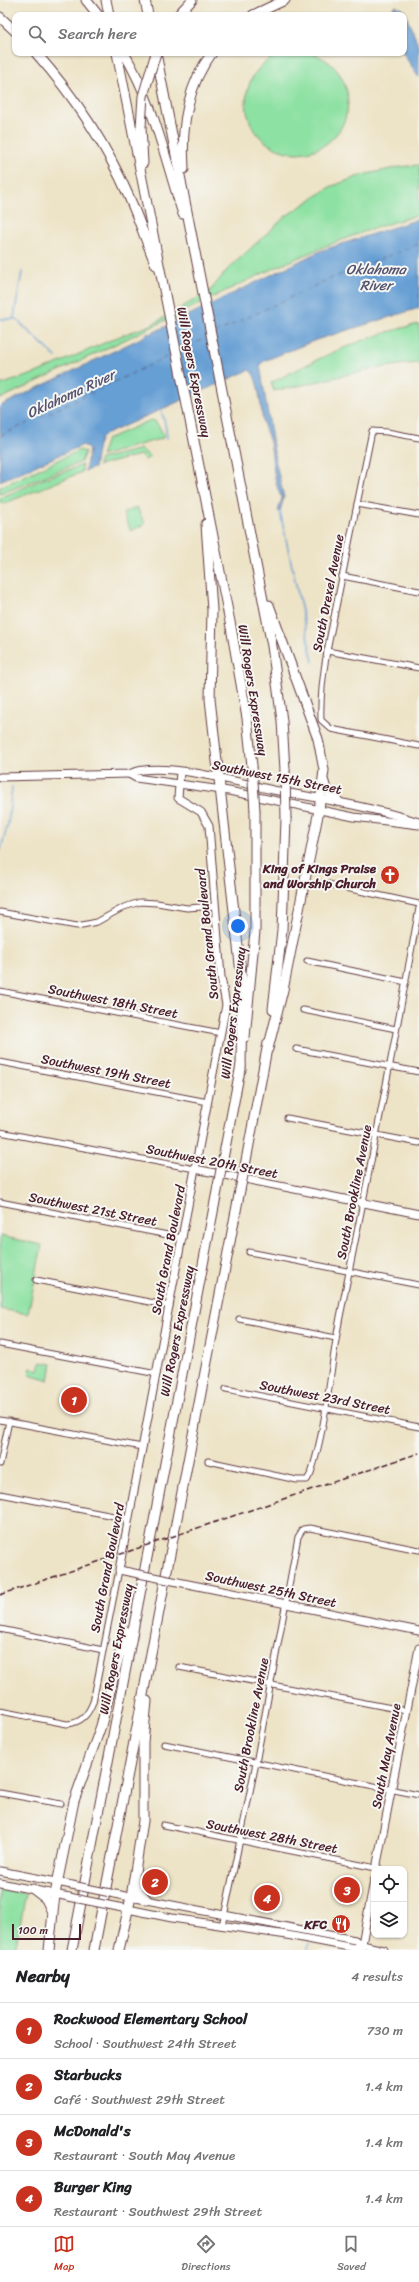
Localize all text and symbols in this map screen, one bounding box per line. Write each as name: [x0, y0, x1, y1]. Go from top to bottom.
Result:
search box: [12, 12, 407, 56]
text: Search here: [58, 21, 137, 47]
icon: search: [26, 23, 48, 45]
water label: Oklahoma River: [346, 257, 408, 298]
street label: Will Rogers Expressway: [170, 305, 218, 440]
water label: Oklahoma River: [23, 362, 121, 425]
street label: South Drexel Avenue: [305, 532, 351, 654]
street label: Will Rogers Expressway: [231, 623, 275, 758]
street label: Southwest 15th Street: [210, 753, 344, 801]
place label: King of Kings Praise and Worship Church: [262, 857, 377, 895]
church icon: King of Kings Praise and Worship Church: [379, 864, 401, 886]
street label: South Grand Boulevard: [189, 866, 225, 1001]
your location: [228, 916, 248, 936]
street label: Will Rogers Expressway: [214, 945, 253, 1080]
street label: Southwest 18th Street: [46, 977, 180, 1025]
street label: Southwest 19th Street: [39, 1047, 173, 1095]
street label: South Brookline Avenue: [330, 1123, 378, 1261]
street label: Southwest 20th Street: [144, 1137, 280, 1185]
street label: South Grand Boulevard: [144, 1182, 192, 1317]
street label: Southwest 21st Street: [27, 1185, 159, 1233]
street label: Will Rogers Expressway: [153, 1263, 201, 1398]
street label: Southwest 23rd Street: [258, 1373, 393, 1421]
pin: 1: [61, 1385, 87, 1415]
street label: South Grand Boulevard: [83, 1500, 131, 1635]
street label: Southwest 25th Street: [203, 1564, 339, 1614]
street label: Will Rogers Expressway: [92, 1581, 140, 1716]
street label: South Brookline Avenue: [227, 1656, 275, 1794]
street label: South May Avenue: [365, 1701, 407, 1811]
street label: Southwest 28th Street: [204, 1812, 340, 1860]
map controls: [371, 1866, 407, 1938]
button: locate: [371, 1866, 407, 1902]
pin: 2: [142, 1867, 168, 1897]
pin: 3: [334, 1875, 360, 1905]
pin: 4: [254, 1883, 280, 1913]
button: layers: [371, 1902, 407, 1938]
place label: KFC: [303, 1913, 327, 1936]
restaurant icon: KFC: [330, 1913, 352, 1935]
text: 100 m: [18, 1921, 48, 1940]
scale bar: [12, 1922, 81, 1941]
text: Nearby: [16, 1961, 70, 1991]
text: 4 results: [351, 1965, 403, 1988]
text: Rockwood Elementary School: [54, 2006, 247, 2032]
text: 1: [26, 2019, 32, 2042]
text: 730 m: [367, 2019, 403, 2042]
text: School · Southwest 24th Street: [54, 2032, 236, 2055]
text: Starbucks: [54, 2062, 121, 2088]
text: 2: [25, 2075, 33, 2098]
text: 1.4 km: [365, 2075, 403, 2098]
text: Café · Southwest 29th Street: [54, 2088, 225, 2111]
text: McDonald's: [54, 2118, 131, 2144]
text: 3: [25, 2131, 33, 2154]
text: 1.4 km: [365, 2131, 403, 2154]
text: Restaurant · South May Avenue: [54, 2144, 235, 2167]
text: Burger King: [54, 2174, 132, 2200]
text: 4: [25, 2187, 33, 2210]
text: 1.4 km: [365, 2187, 403, 2210]
text: Restaurant · Southwest 29th Street: [54, 2200, 262, 2223]
tab: Map: [53, 2233, 75, 2276]
tab: Directions: [181, 2233, 231, 2276]
tab: Saved: [337, 2233, 366, 2276]

